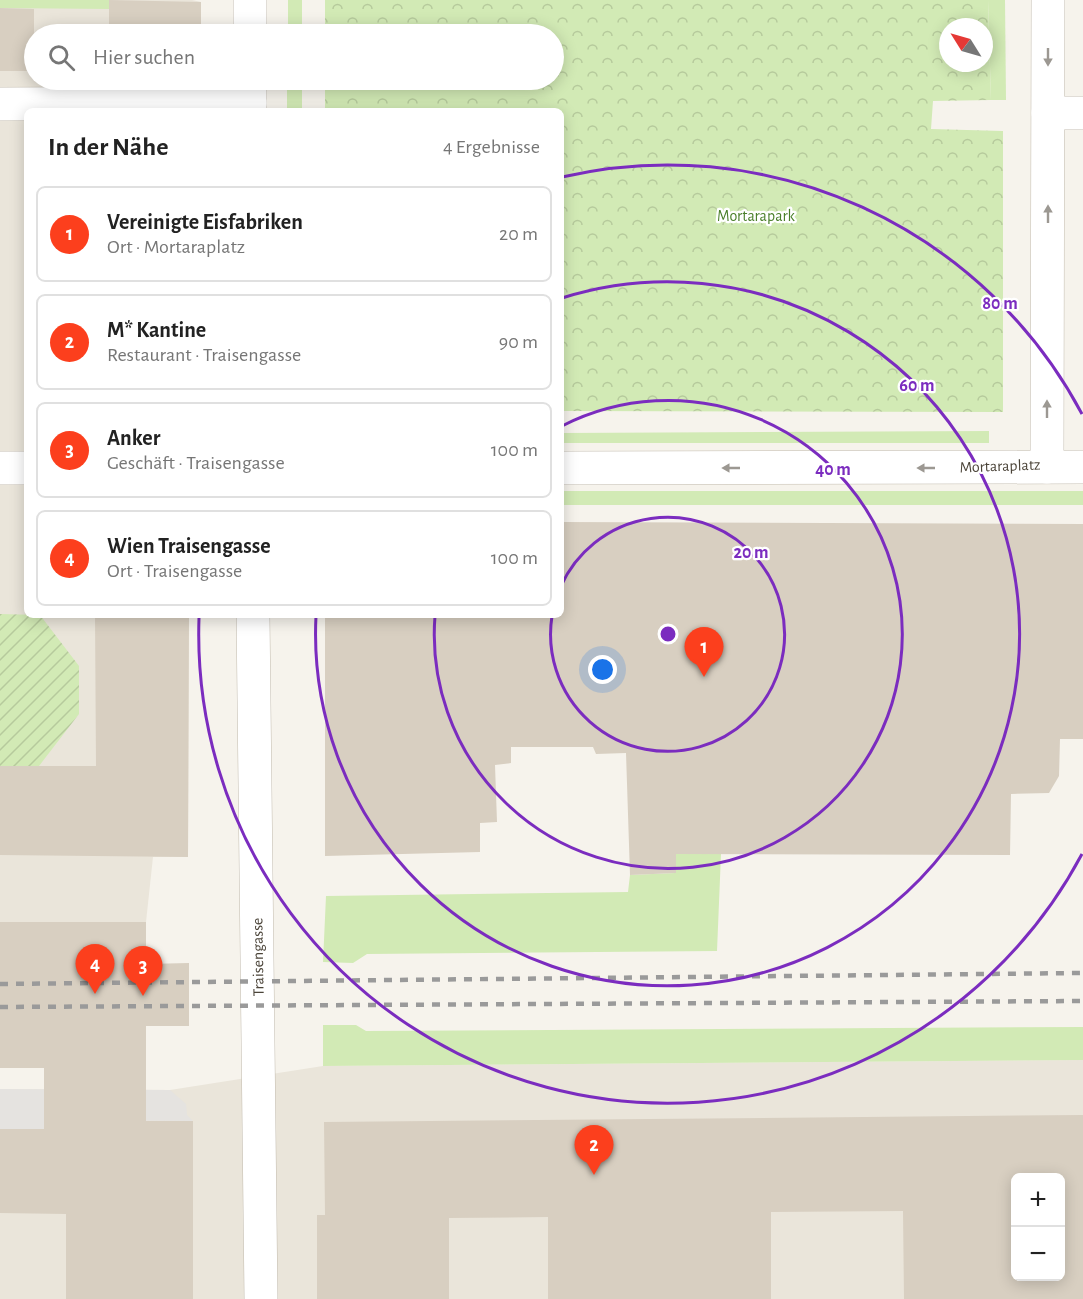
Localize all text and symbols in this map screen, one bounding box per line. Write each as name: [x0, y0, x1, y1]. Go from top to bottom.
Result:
north arrow: [939, 18, 993, 72]
search box: [24, 24, 564, 90]
icon: search: [45, 41, 78, 74]
text: Hier suchen: [93, 46, 195, 68]
one-way arrow: [1043, 47, 1053, 66]
text: In der Nähe: [48, 134, 168, 160]
text: 4 Ergebnisse: [443, 137, 540, 157]
one-way arrow: [1043, 204, 1053, 223]
park label: Mortarapark: [717, 208, 796, 224]
text: Vereinigte Eisfabriken: [107, 211, 303, 233]
text: 1: [66, 224, 73, 244]
text: 20 m: [499, 224, 538, 244]
text: Ort · Mortaraplatz: [107, 237, 245, 257]
text: 80 m: [982, 295, 1018, 313]
text: M* Kantine: [107, 319, 206, 341]
text: 2: [65, 332, 74, 352]
text: 90 m: [499, 332, 538, 352]
text: Restaurant · Traisengasse: [107, 345, 301, 365]
text: 60 m: [899, 377, 935, 395]
one-way arrow: [1042, 399, 1052, 418]
text: Anker: [107, 427, 160, 449]
text: 3: [65, 440, 74, 460]
text: 100 m: [491, 440, 538, 460]
text: Geschäft · Traisengasse: [107, 453, 285, 473]
street label: Mortaraplatz: [959, 457, 1041, 475]
text: 40 m: [815, 461, 851, 479]
one-way arrow: [721, 463, 740, 473]
one-way arrow: [916, 463, 935, 473]
text: Wien Traisengasse: [107, 535, 271, 557]
text: 20 m: [733, 544, 769, 562]
text: 4: [64, 548, 75, 568]
text: 100 m: [491, 548, 538, 568]
text: Ort · Traisengasse: [107, 561, 242, 581]
centre of rings: [658, 624, 678, 644]
pin: 1: [684, 628, 724, 677]
your location: [588, 655, 617, 684]
street label: Traisengasse: [249, 917, 267, 997]
pin: 4: [76, 944, 115, 994]
pin: 3: [124, 946, 162, 996]
pin: 2: [574, 1126, 614, 1175]
map controls: [1011, 1173, 1065, 1281]
button: +: [1011, 1173, 1065, 1227]
button: −: [1011, 1227, 1065, 1281]

